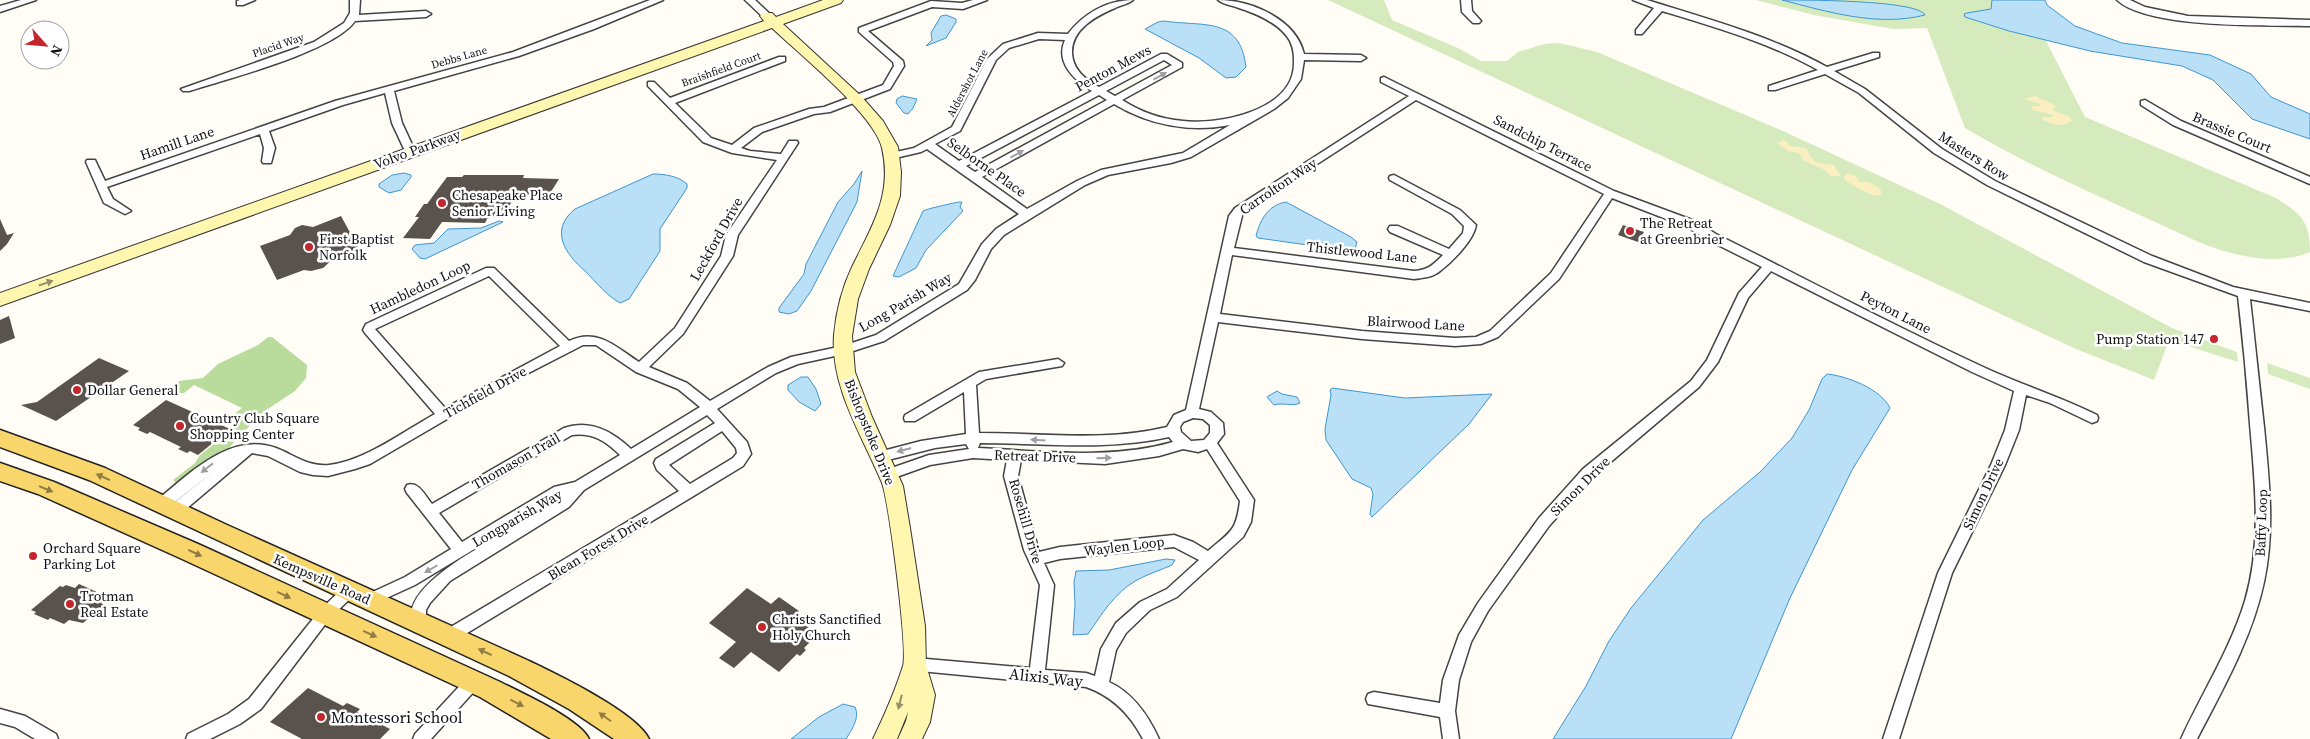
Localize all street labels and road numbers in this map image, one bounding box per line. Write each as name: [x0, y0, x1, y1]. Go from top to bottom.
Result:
street label: Placid Way: [251, 30, 306, 61]
street label: Penton Mews: [1071, 40, 1155, 96]
street label: Debbs Lane: [429, 42, 489, 73]
street label: Aldershot Lane: [943, 46, 992, 120]
street label: Braishfield Court: [679, 48, 763, 91]
street label: Brassie Court: [2190, 106, 2275, 158]
street label: Sandchip Terrace: [1490, 109, 1596, 177]
street label: Hamill Lane: [137, 121, 217, 165]
street label: Volvo Parkway: [371, 124, 464, 174]
street label: Masters Row: [1935, 126, 2013, 186]
street label: Selborne Place: [943, 132, 1031, 202]
street label: Carrolton Way: [1235, 152, 1321, 219]
street label: Leckford Drive: [685, 193, 747, 285]
street label: Thistlewood Lane: [1306, 236, 1418, 268]
street label: Hambledon Loop: [366, 255, 474, 319]
street label: Long Parish Way: [855, 267, 956, 337]
street label: Peyton Lane: [1857, 286, 1935, 338]
street label: Blairwood Lane: [1367, 310, 1465, 336]
street label: Tichfield Drive: [440, 361, 530, 423]
street label: Bishopstoke Drive: [840, 376, 900, 488]
street label: Thomason Trail: [468, 428, 564, 494]
street label: Retreat Drive: [994, 445, 1076, 467]
street label: Simon Drive: [1546, 452, 1614, 520]
street label: Simon Drive: [1958, 455, 2008, 533]
street label: Rosehill Drive: [1004, 476, 1048, 566]
street label: Longparish Way: [468, 484, 566, 552]
street label: Baffy Loop: [2250, 489, 2272, 557]
street label: Blean Forest Drive: [544, 509, 652, 585]
street label: Waylen Loop: [1082, 531, 1166, 561]
street label: Kempsville Road: [270, 549, 374, 609]
street label: Alixis Way: [1008, 662, 1085, 692]

